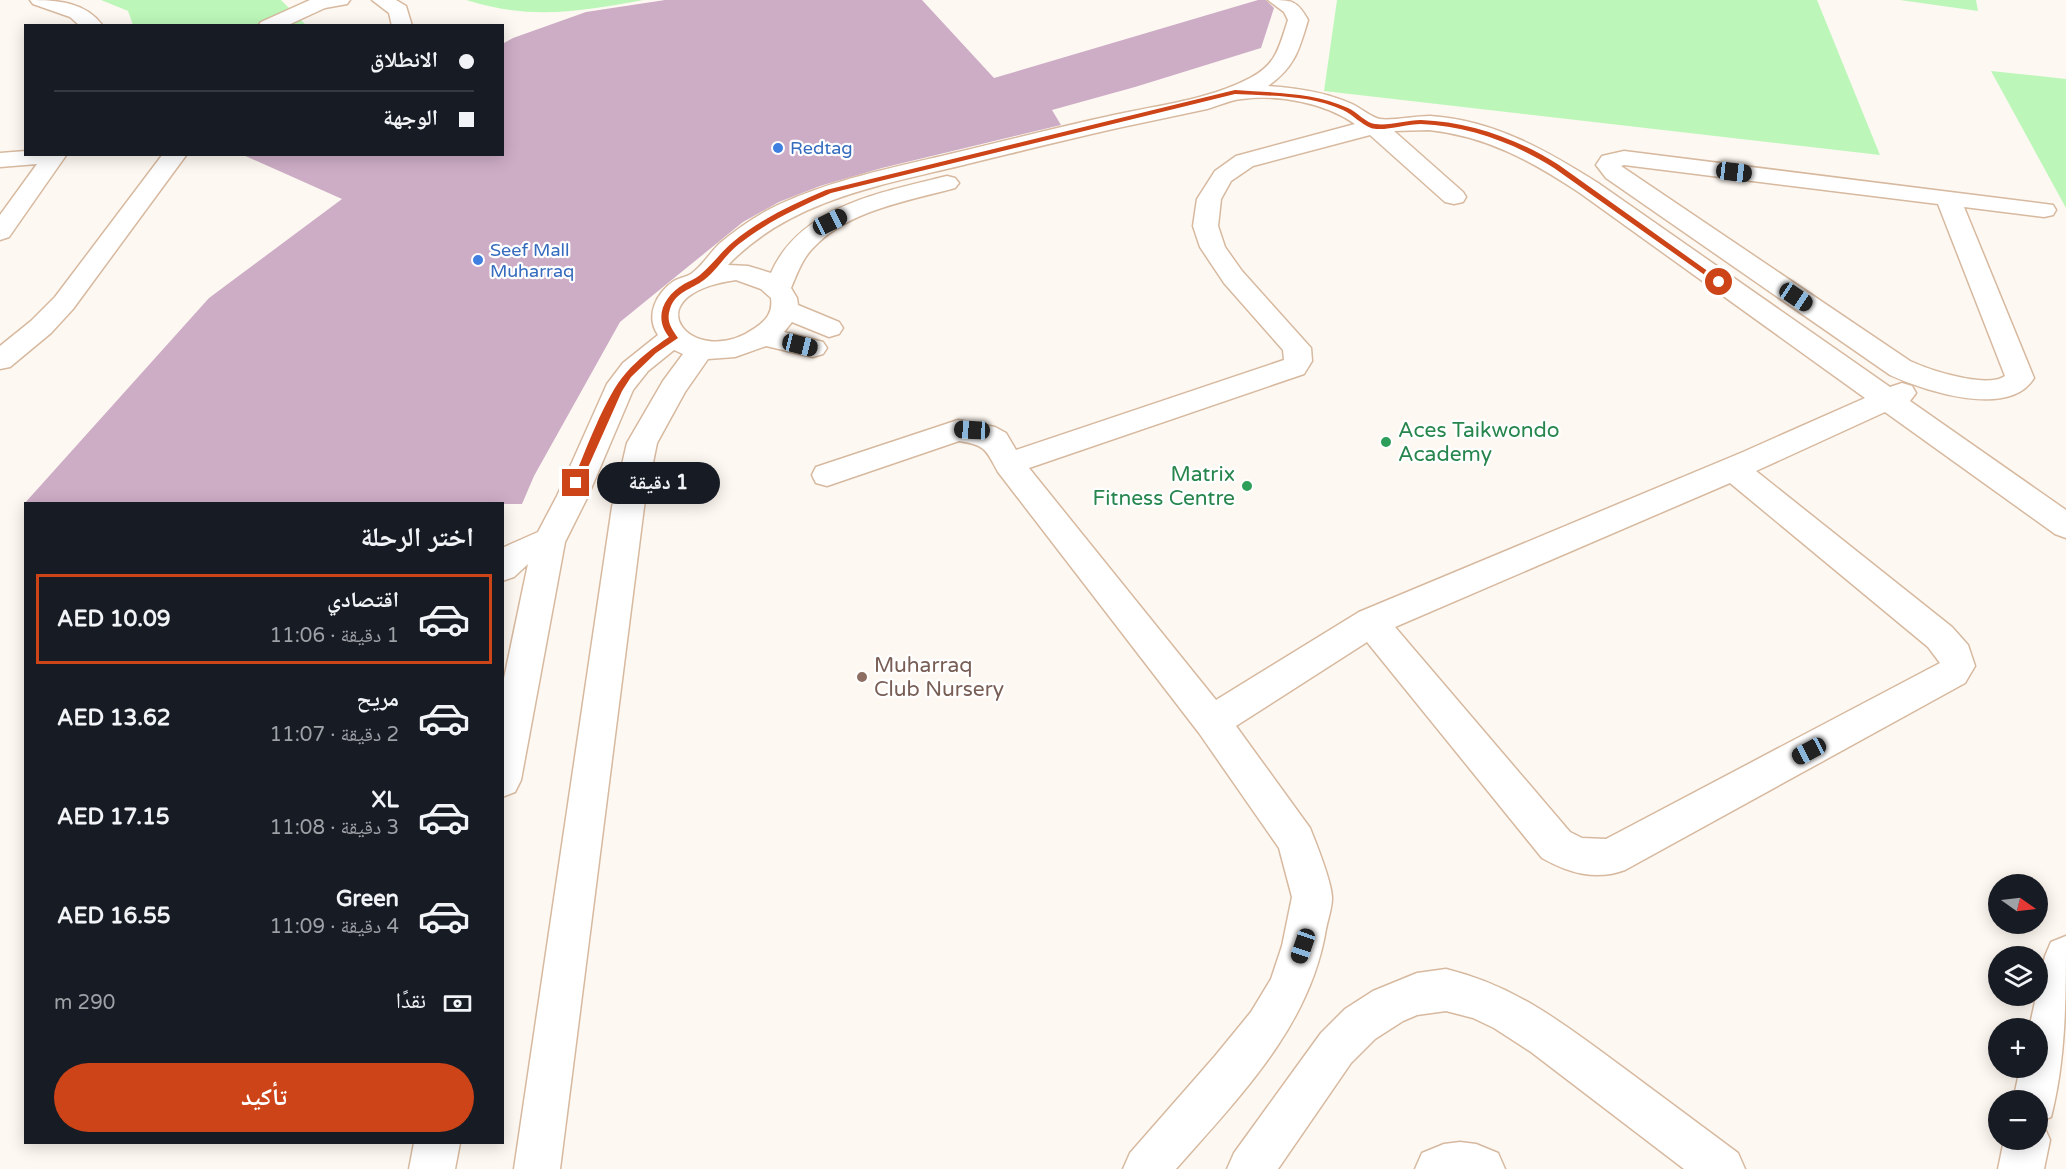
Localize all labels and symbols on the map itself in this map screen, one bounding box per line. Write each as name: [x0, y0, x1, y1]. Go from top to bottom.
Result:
place label: Redtag: [790, 137, 853, 159]
marker: Redtag: [771, 141, 785, 155]
car: [1715, 161, 1753, 183]
car: [810, 206, 850, 238]
place label: Seef Mall Muharraq: [490, 239, 574, 282]
marker: Seef Mall Muharraq: [471, 253, 485, 267]
route start: [1705, 268, 1732, 295]
car: [1776, 279, 1816, 315]
car: [780, 332, 820, 358]
place label: Aces Taikwondo Academy: [1398, 418, 1560, 467]
car: [954, 420, 990, 440]
marker: Aces Taikwondo Academy: [1379, 435, 1393, 449]
callout: 1 دقيقة: [597, 462, 720, 504]
place label: Matrix Fitness Centre: [1093, 462, 1235, 511]
route end: [562, 469, 589, 496]
marker: Matrix Fitness Centre: [1240, 479, 1254, 493]
place label: Muharraq Club Nursery: [874, 653, 1004, 702]
marker: Muharraq Club Nursery: [855, 670, 869, 684]
car: [1789, 735, 1829, 767]
north arrow: [1988, 874, 2048, 934]
car: [1289, 926, 1317, 966]

